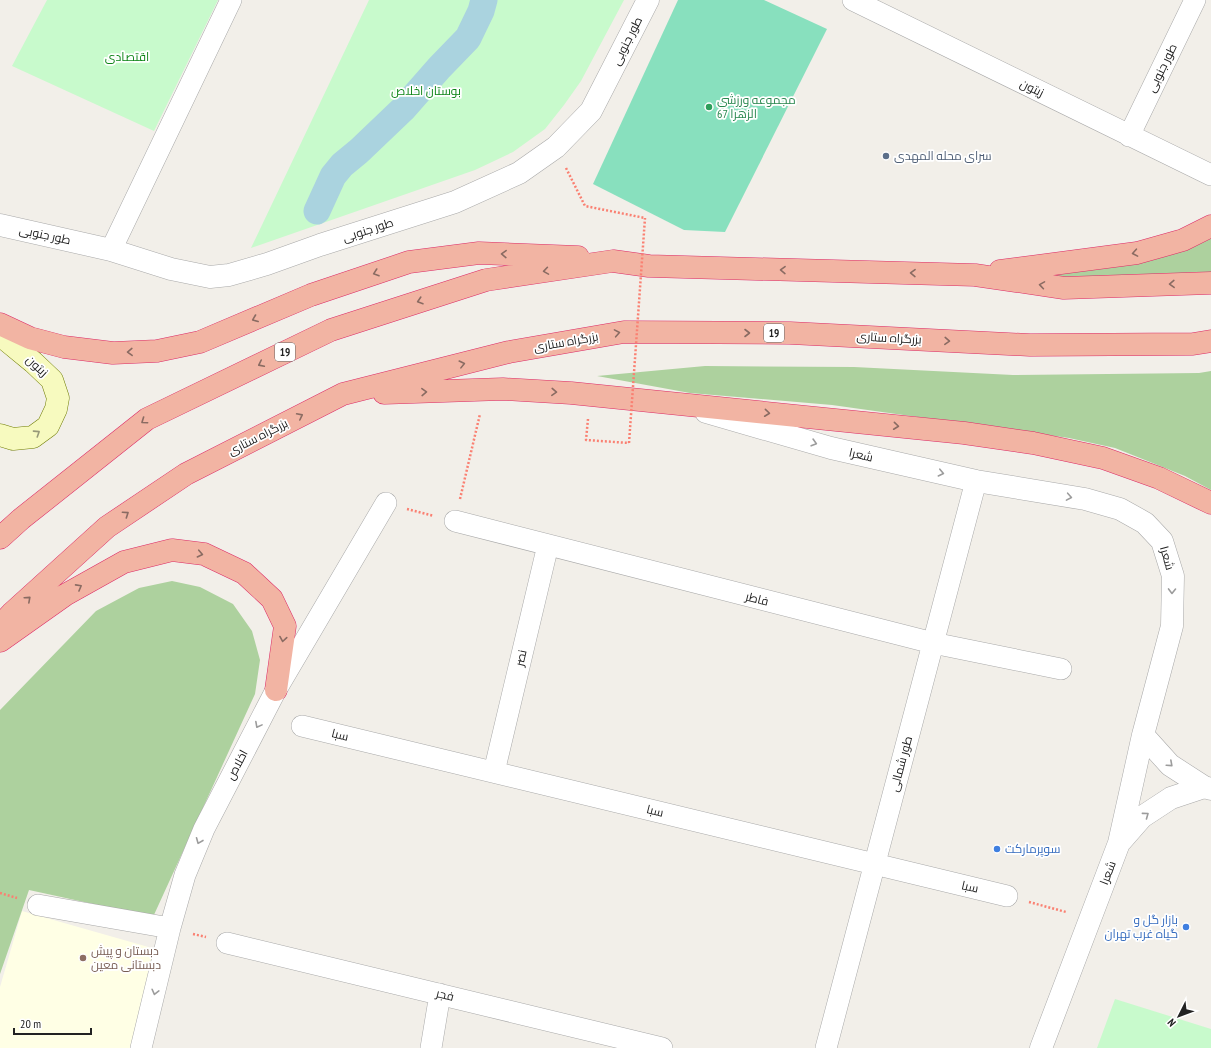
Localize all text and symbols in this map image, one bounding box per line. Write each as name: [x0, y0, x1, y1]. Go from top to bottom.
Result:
street label: طور جنوبی: [608, 14, 645, 68]
street label: طور جنوبی: [1143, 41, 1180, 95]
park label: اقتصادی: [105, 49, 149, 64]
street label: زیتون: [1018, 75, 1047, 100]
park label: بوستان اخلاص: [391, 83, 461, 98]
place label: مجموعه ورزشي الزهرا 67: [717, 92, 796, 121]
marker: مجموعه ورزشي الزهرا 67: [704, 102, 714, 112]
place label: سرای محله المهدی: [894, 148, 992, 163]
marker: سرای محله المهدی: [881, 151, 891, 161]
street label: طور جنوبی: [341, 214, 395, 245]
street label: طور جنوبی: [18, 222, 72, 247]
one-way arrow: [1132, 248, 1138, 256]
one-way arrow: [501, 249, 507, 258]
one-way arrow: [780, 265, 786, 274]
one-way arrow: [543, 266, 550, 275]
one-way arrow: [373, 268, 380, 277]
one-way arrow: [910, 269, 916, 277]
one-way arrow: [1169, 280, 1175, 288]
one-way arrow: [1039, 281, 1045, 290]
one-way arrow: [417, 296, 424, 305]
one-way arrow: [251, 314, 258, 322]
road number: 19: [764, 324, 784, 342]
street label: بزرگراه ستاری: [532, 328, 599, 355]
street label: بزرگراه ستاری: [856, 328, 922, 347]
one-way arrow: [614, 329, 620, 338]
one-way arrow: [744, 329, 750, 337]
one-way arrow: [944, 336, 950, 345]
road number: 19: [275, 343, 295, 361]
one-way arrow: [127, 348, 133, 356]
street label: زیتون: [23, 352, 52, 380]
one-way arrow: [257, 359, 265, 367]
one-way arrow: [458, 360, 465, 369]
one-way arrow: [421, 388, 427, 396]
one-way arrow: [551, 388, 557, 397]
one-way arrow: [764, 408, 770, 417]
one-way arrow: [296, 413, 303, 421]
street label: بزرگراه ستاری: [225, 415, 290, 458]
one-way arrow: [142, 416, 149, 423]
one-way arrow: [893, 421, 899, 430]
one-way arrow: [33, 431, 40, 438]
one-way arrow: [811, 438, 818, 447]
street label: شعرا: [848, 444, 875, 465]
one-way arrow: [938, 468, 944, 476]
one-way arrow: [1066, 492, 1072, 500]
one-way arrow: [122, 511, 129, 519]
street label: شعرا: [1157, 544, 1178, 572]
one-way arrow: [197, 550, 203, 558]
one-way arrow: [74, 585, 82, 592]
street label: فاطر: [743, 588, 770, 609]
one-way arrow: [1168, 588, 1176, 594]
one-way arrow: [23, 596, 31, 604]
one-way arrow: [279, 636, 288, 642]
street label: نصر: [511, 648, 530, 669]
one-way arrow: [255, 721, 263, 728]
street label: سبا: [330, 725, 350, 744]
street label: طور شمالی: [886, 734, 915, 793]
street label: اخلاص: [222, 747, 251, 783]
one-way arrow: [1165, 759, 1173, 766]
street label: سبا: [645, 801, 665, 820]
one-way arrow: [1141, 813, 1148, 820]
one-way arrow: [195, 837, 203, 844]
place label: سوپرمارکت: [1005, 841, 1060, 858]
marker: سوپرمارکت: [992, 844, 1002, 854]
street label: شعرا: [1096, 859, 1119, 887]
street label: سبا: [960, 877, 980, 896]
place label: بازار گل و گیاه غرب تهران: [1105, 912, 1178, 941]
marker: بازار گل و گیاه غرب تهران: [1181, 922, 1191, 932]
place label: دبستان و پیش دبستانی معین: [91, 943, 161, 972]
marker: دبستان و پیش دبستانی معین: [78, 953, 88, 963]
street label: فجر: [434, 985, 456, 1004]
one-way arrow: [151, 989, 159, 995]
north arrow: [1159, 996, 1199, 1036]
scale bar: [14, 1010, 91, 1036]
text: 20 m: [20, 1016, 41, 1031]
text: N: [1164, 1016, 1179, 1030]

